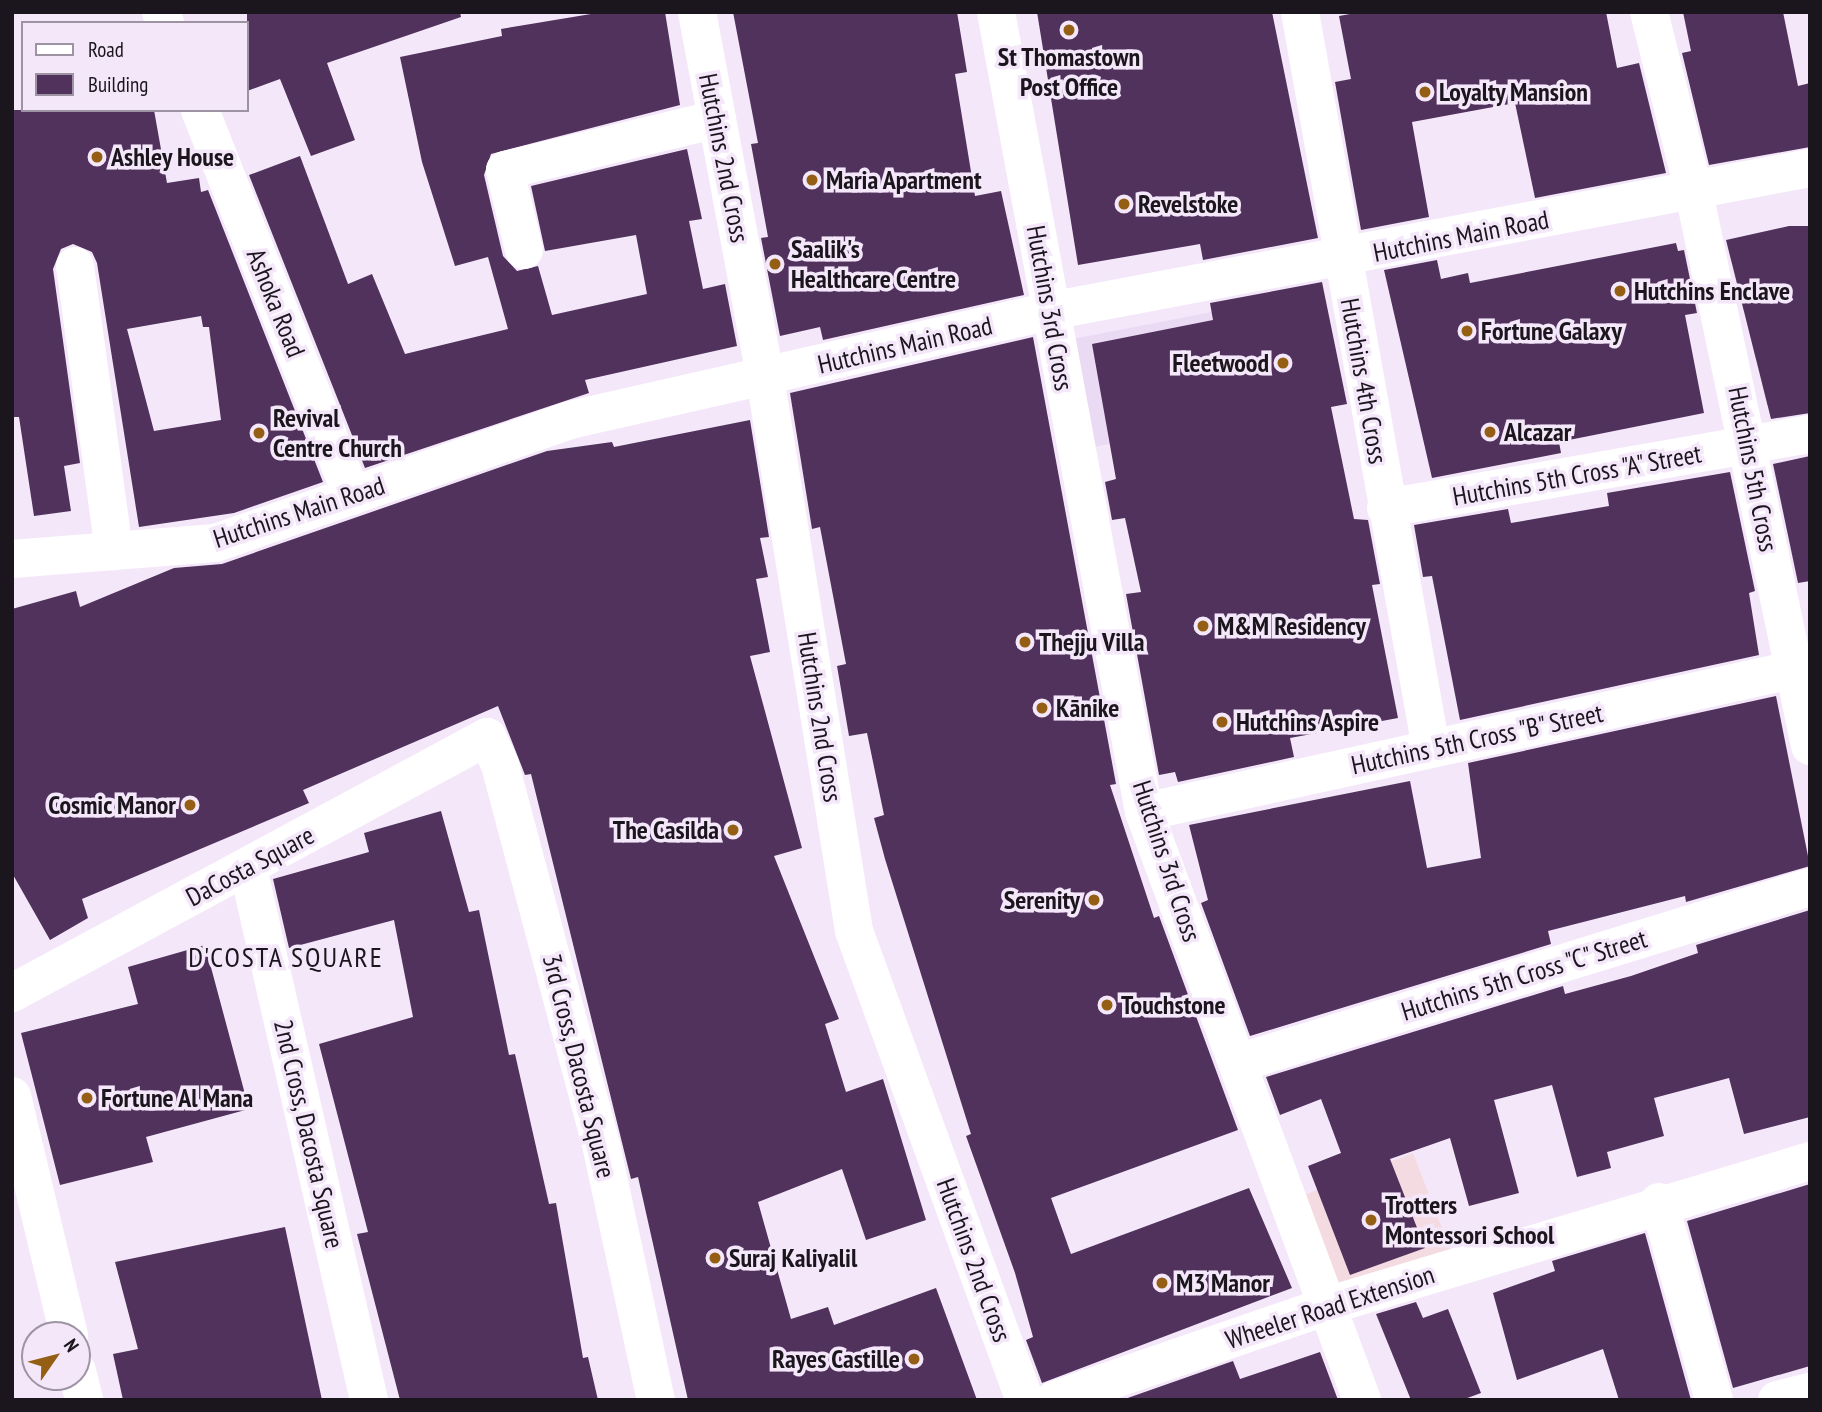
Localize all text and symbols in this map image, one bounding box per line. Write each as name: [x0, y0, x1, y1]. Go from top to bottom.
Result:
legend: [21, 21, 248, 112]
marker: St Thomastown Post Office: [1061, 22, 1077, 38]
text: Road: [88, 36, 124, 63]
place label: St Thomastown Post Office: [997, 41, 1141, 102]
text: Building: [88, 71, 148, 98]
street label: Hutchins 2nd Cross: [692, 71, 756, 245]
place label: Loyalty Mansion: [1439, 76, 1589, 108]
marker: Loyalty Mansion: [1417, 84, 1433, 100]
place label: Ashley House: [111, 141, 235, 173]
marker: Ashley House: [89, 149, 105, 165]
place label: Maria Apartment: [826, 164, 982, 196]
marker: Maria Apartment: [804, 172, 820, 188]
place label: Revelstoke: [1138, 188, 1238, 220]
marker: Revelstoke: [1116, 196, 1132, 212]
street label: Hutchins Main Road: [1371, 204, 1551, 268]
street label: Hutchins 3rd Cross: [1020, 223, 1080, 393]
place label: Saalik's Healthcare Centre: [791, 233, 956, 294]
street label: Ashoka Road: [240, 244, 312, 362]
marker: Saalik's Healthcare Centre: [765, 254, 785, 274]
place label: Hutchins Enclave: [1634, 275, 1790, 307]
marker: Hutchins Enclave: [1612, 283, 1628, 299]
street label: Hutchins 4th Cross: [1334, 296, 1394, 466]
street label: Hutchins Main Road: [815, 310, 995, 380]
place label: Fortune Galaxy: [1481, 315, 1622, 347]
marker: Fortune Galaxy: [1459, 323, 1475, 339]
place label: Fleetwood: [1172, 347, 1269, 379]
marker: Fleetwood: [1275, 355, 1291, 371]
street label: Hutchins 5th Cross: [1722, 384, 1784, 554]
place label: Revival Centre Church: [273, 402, 402, 464]
place label: Alcazar: [1504, 416, 1571, 448]
marker: Alcazar: [1482, 424, 1498, 440]
marker: Revival Centre Church: [251, 425, 267, 441]
street label: Hutchins 5th Cross "A" Street: [1449, 437, 1705, 513]
street label: Hutchins Main Road: [209, 470, 389, 554]
place label: M&M Residency: [1217, 610, 1366, 642]
marker: M&M Residency: [1195, 618, 1211, 634]
place label: Thejju Villa: [1039, 626, 1145, 658]
street label: Hutchins 2nd Cross: [791, 630, 849, 804]
marker: Thejju Villa: [1017, 634, 1033, 650]
place label: Kānike: [1056, 692, 1119, 724]
street label: Hutchins 5th Cross "B" Street: [1347, 697, 1607, 781]
marker: Kānike: [1034, 700, 1050, 716]
place label: Hutchins Aspire: [1236, 706, 1380, 738]
marker: Hutchins Aspire: [1214, 714, 1230, 730]
street label: Hutchins 3rd Cross: [1126, 777, 1208, 945]
place label: Cosmic Manor: [48, 789, 176, 821]
marker: Cosmic Manor: [182, 797, 198, 813]
place label: The Casilda: [613, 814, 719, 846]
street label: DaCosta Square: [181, 819, 319, 913]
marker: The Casilda: [725, 822, 741, 838]
place label: Serenity: [1004, 884, 1080, 916]
marker: Serenity: [1086, 892, 1102, 908]
street label: Hutchins 5th Cross "C" Street: [1396, 922, 1652, 1028]
district label: D'COSTA SQUARE: [190, 940, 382, 974]
street label: 3rd Cross, Dacosta Square: [536, 950, 622, 1182]
place label: Touchstone: [1121, 989, 1226, 1021]
marker: Touchstone: [1099, 997, 1115, 1013]
street label: 2nd Cross, Dacosta Square: [267, 1016, 351, 1252]
place label: Fortune Al Mana: [101, 1082, 254, 1114]
marker: Fortune Al Mana: [79, 1090, 95, 1106]
street label: Hutchins 2nd Cross: [930, 1174, 1018, 1346]
place label: Trotters Montessori School: [1385, 1189, 1554, 1250]
marker: Trotters Montessori School: [1363, 1212, 1379, 1228]
place label: Suraj Kaliyalil: [729, 1242, 857, 1274]
marker: Suraj Kaliyalil: [707, 1250, 723, 1266]
street label: Wheeler Road Extension: [1222, 1259, 1438, 1355]
place label: M3 Manor: [1176, 1267, 1270, 1299]
marker: M3 Manor: [1154, 1275, 1170, 1291]
north arrow: [21, 1321, 91, 1391]
text: N: [59, 1334, 84, 1356]
place label: Rayes Castille: [772, 1343, 900, 1375]
marker: Rayes Castille: [906, 1351, 922, 1367]

